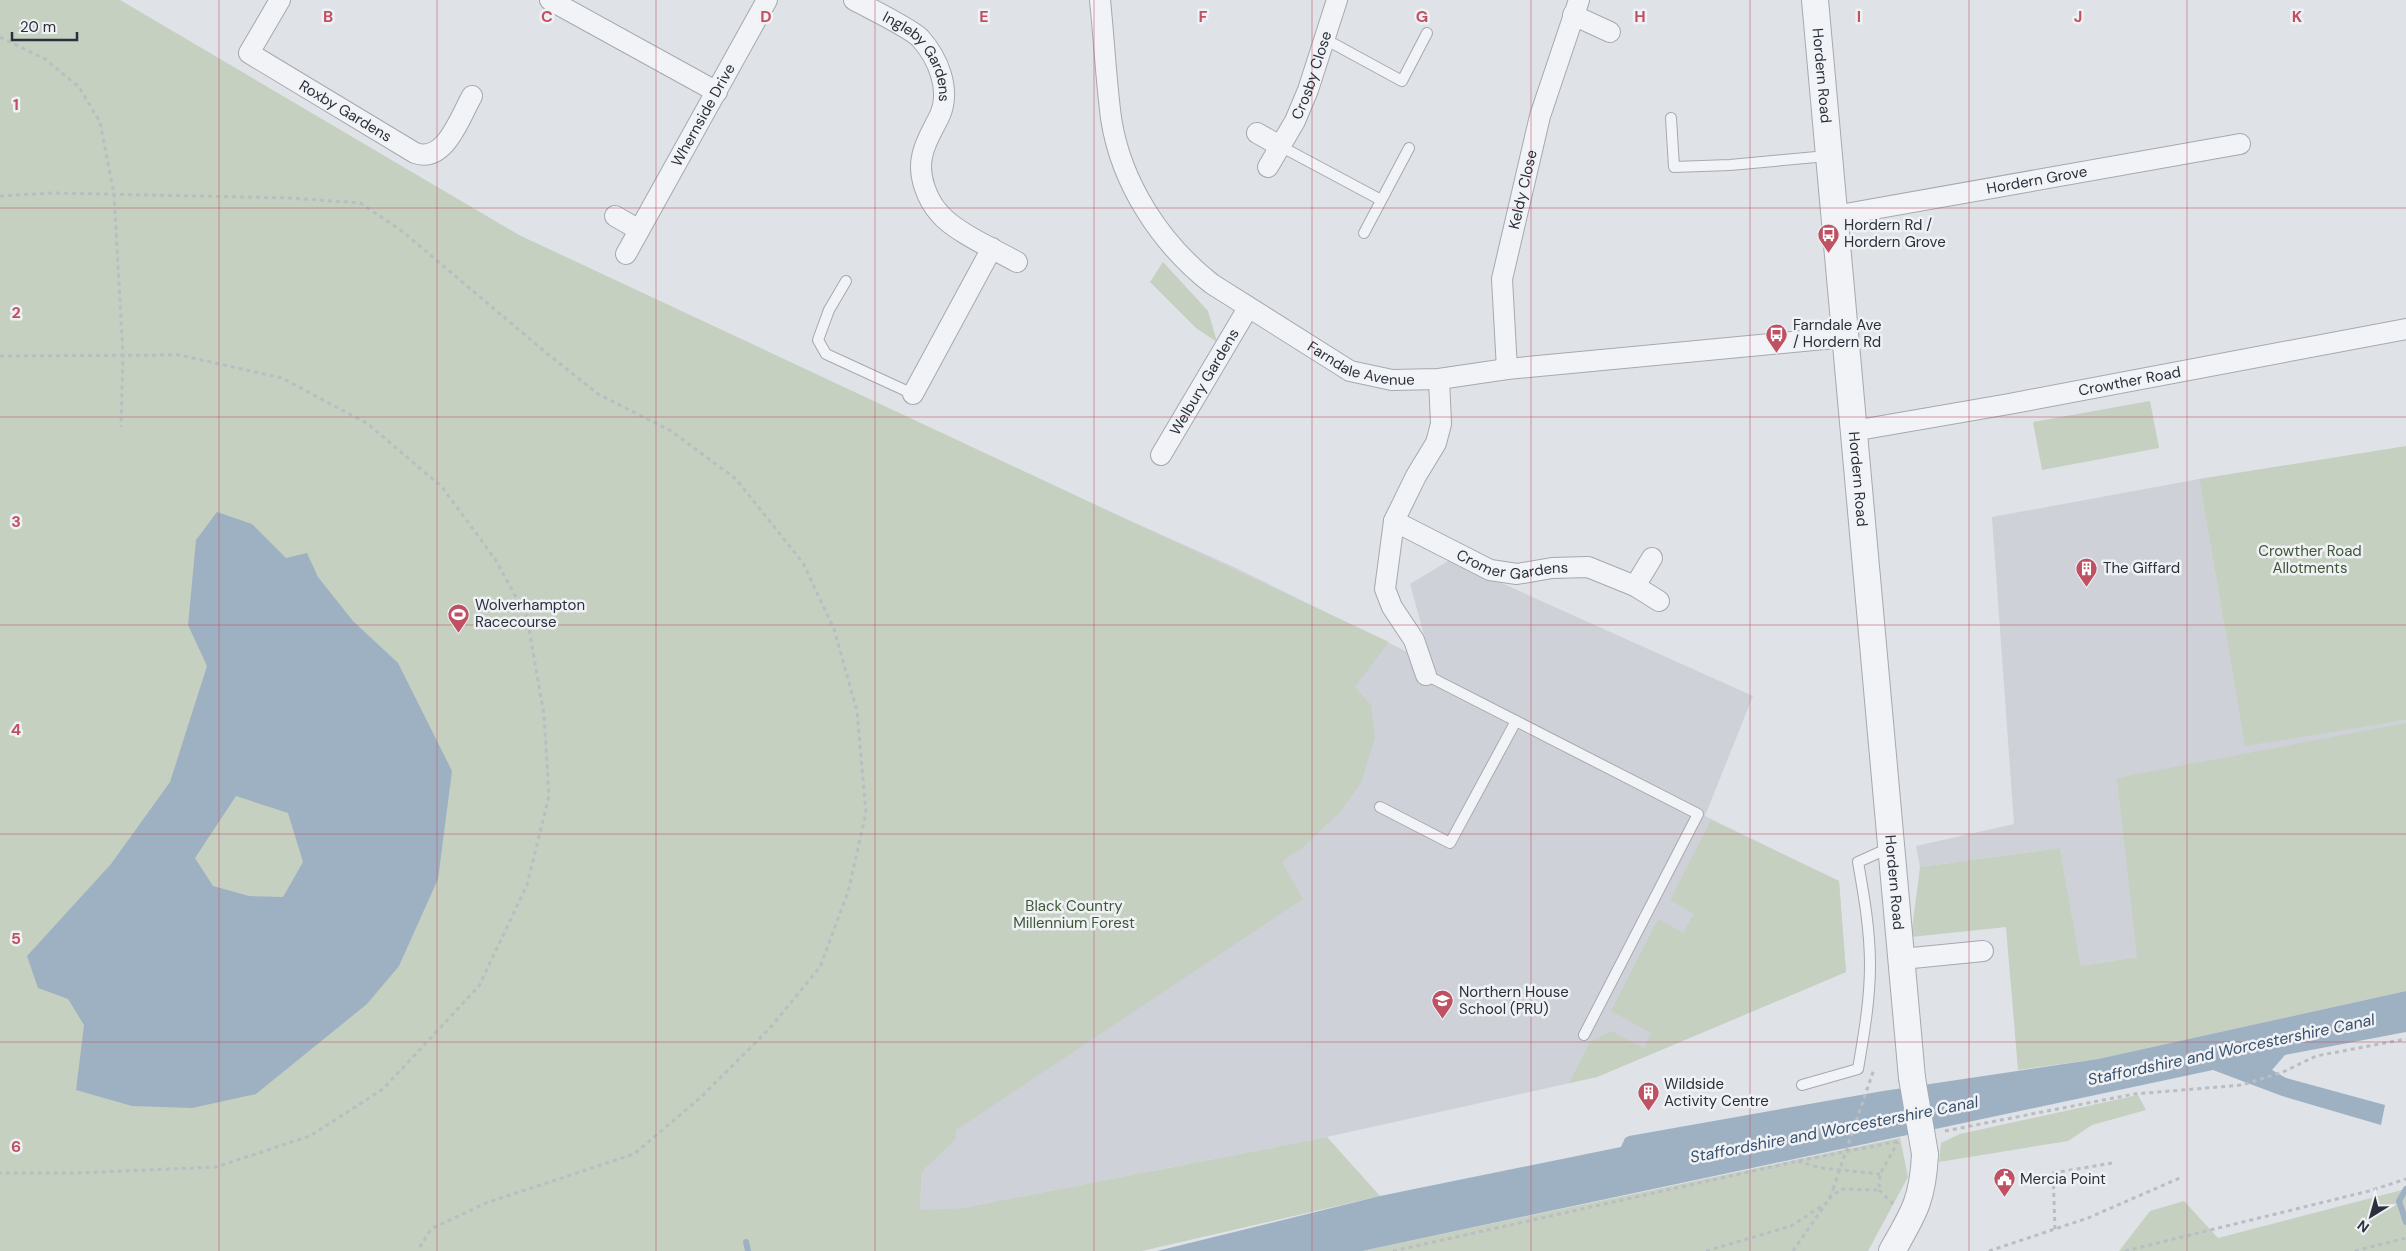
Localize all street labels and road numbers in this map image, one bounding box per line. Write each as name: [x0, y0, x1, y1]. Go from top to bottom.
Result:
street label: Ingleby Gardens: [879, 7, 954, 102]
street label: Hordern Road: [1808, 27, 1836, 124]
street label: Crosby Close: [1287, 28, 1336, 123]
street label: Whernside Drive: [667, 60, 740, 170]
street label: Roxby Gardens: [296, 76, 395, 147]
street label: Keldy Close: [1504, 148, 1542, 231]
street label: Hordern Grove: [1985, 161, 2089, 199]
street label: Welbury Gardens: [1165, 325, 1244, 439]
street label: Farndale Avenue: [1304, 337, 1415, 390]
street label: Crowther Road: [2077, 362, 2182, 401]
street label: Hordern Road: [1844, 431, 1872, 528]
street label: Cromer Gardens: [1453, 545, 1568, 584]
street label: Hordern Road: [1880, 834, 1909, 931]

